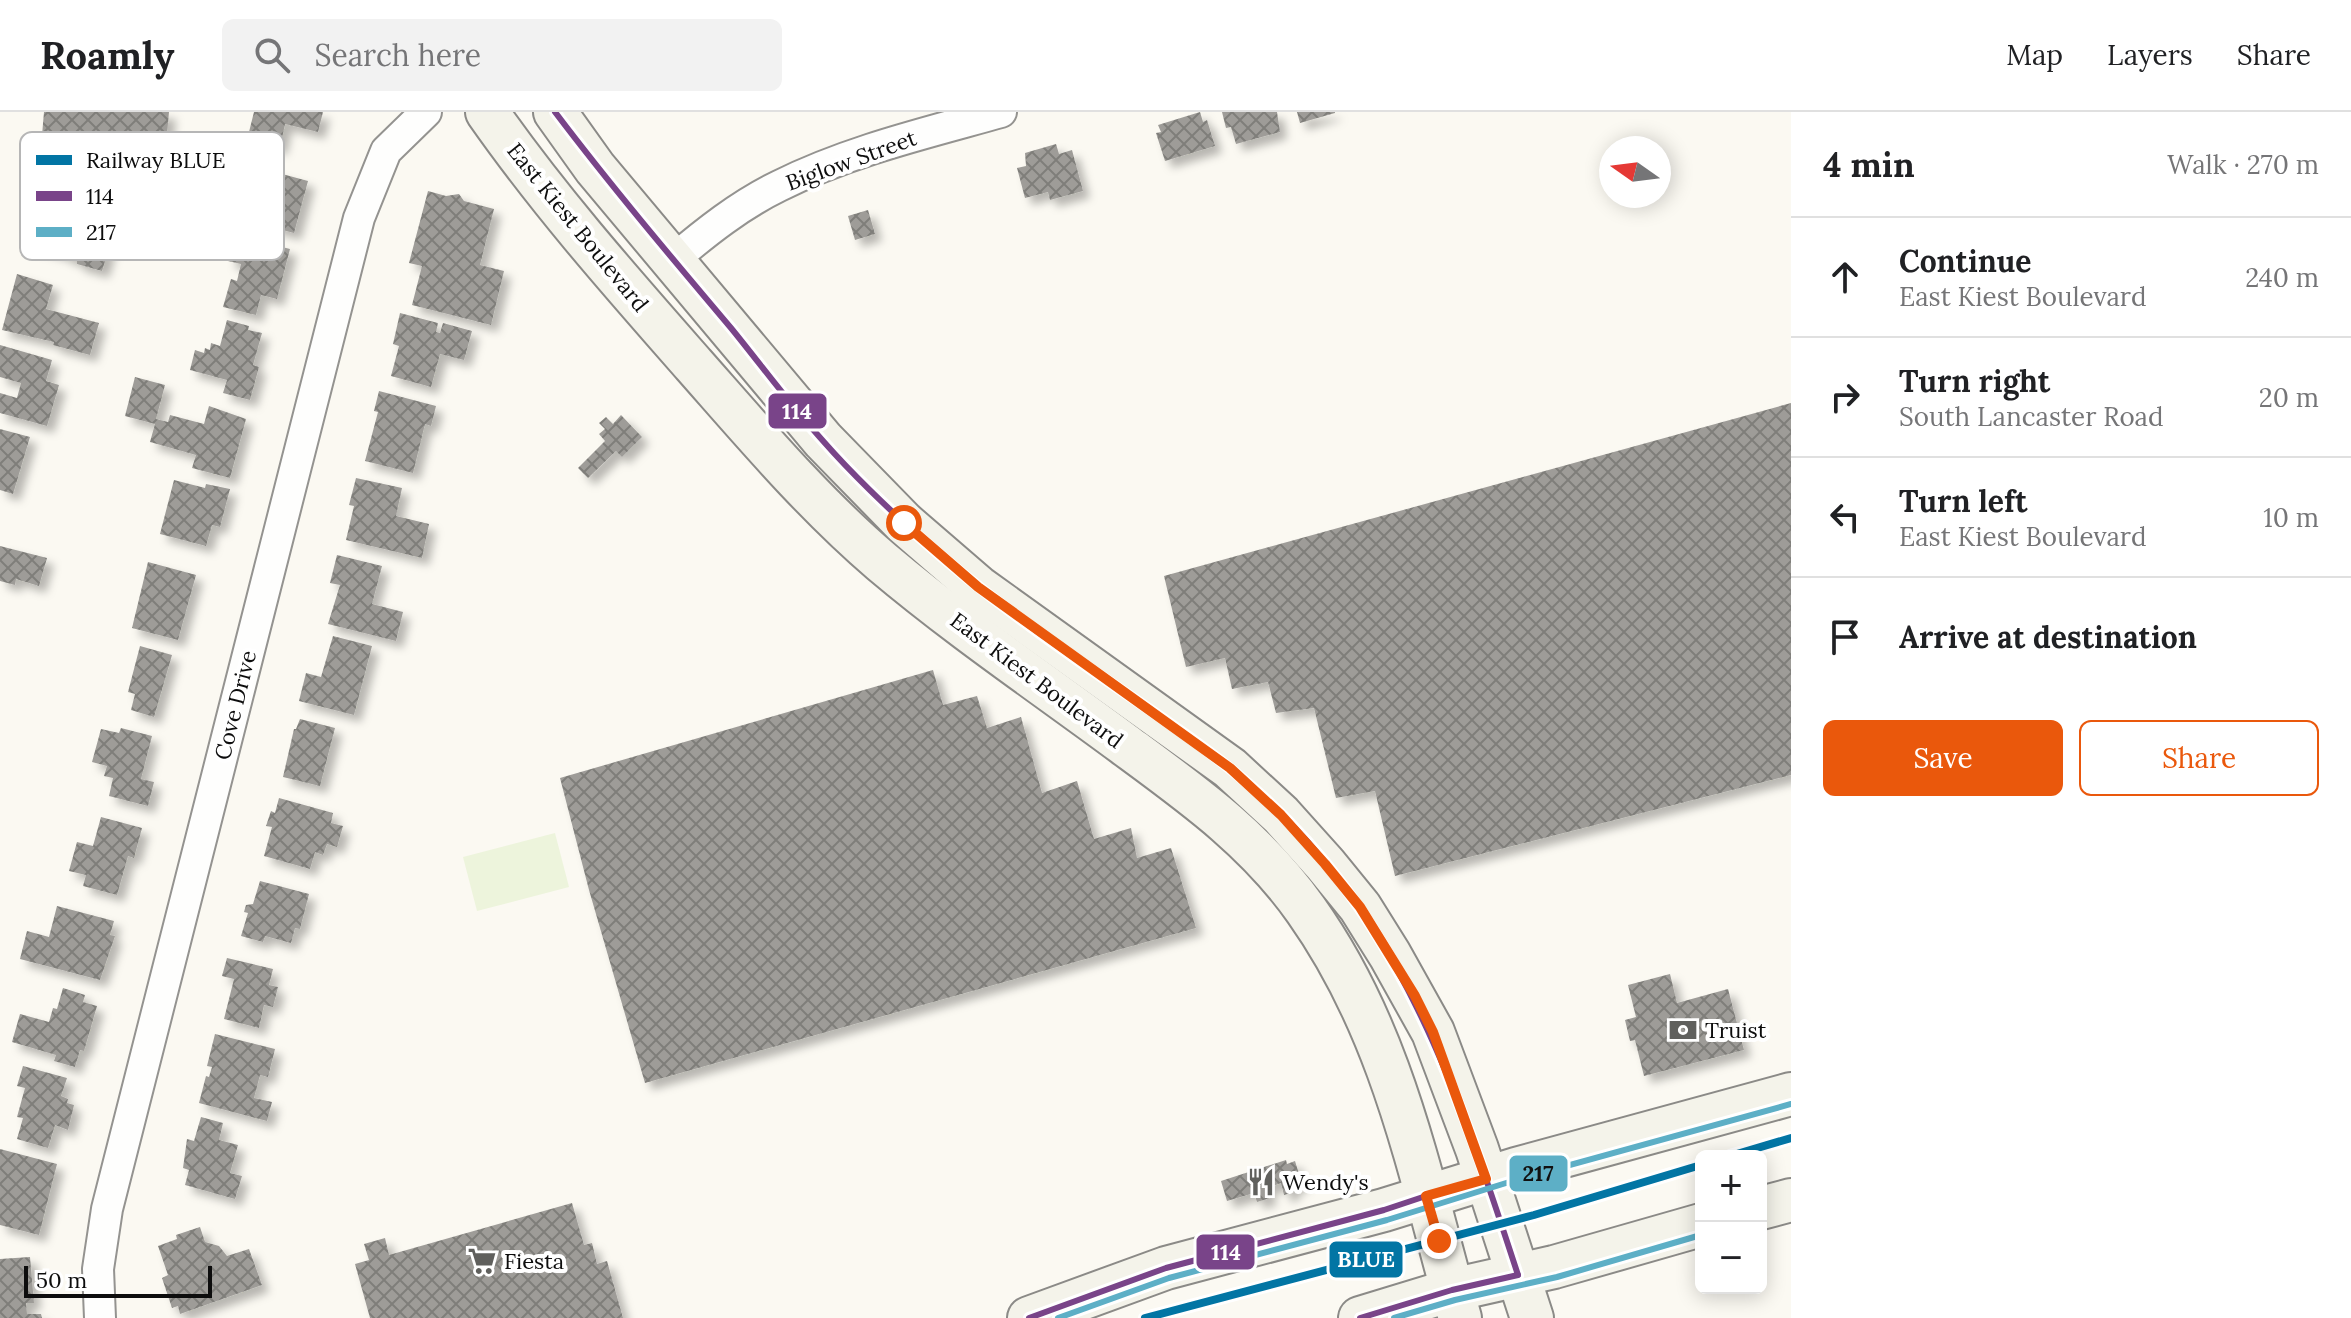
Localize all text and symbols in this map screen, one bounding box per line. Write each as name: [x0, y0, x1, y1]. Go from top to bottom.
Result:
search box: [222, 19, 782, 91]
text: Roamly: [40, 31, 174, 79]
icon: search: [250, 33, 294, 77]
text: Search here: [314, 36, 481, 74]
text: Map: [2006, 37, 2063, 73]
text: Layers: [2107, 37, 2193, 73]
text: Share: [2237, 37, 2311, 73]
street label: Biglow Street: [782, 123, 921, 197]
legend: [20, 132, 284, 260]
north arrow: [1599, 136, 1671, 208]
street label: East Kiest Boulevard: [501, 137, 655, 317]
text: 4 min: [1823, 143, 1915, 186]
text: Railway BLUE: [86, 146, 225, 174]
text: Walk · 270 m: [2167, 148, 2319, 181]
text: 114: [86, 182, 114, 210]
text: 217: [86, 218, 116, 246]
text: Continue: [1899, 242, 2031, 280]
icon: ahead: [1823, 255, 1867, 299]
text: 240 m: [2245, 261, 2319, 294]
text: East Kiest Boulevard: [1899, 280, 2146, 313]
text: Turn right: [1899, 362, 2050, 400]
icon: right: [1823, 375, 1867, 419]
text: 20 m: [2259, 381, 2319, 414]
line badge: 114: [767, 392, 828, 430]
text: 114: [782, 397, 812, 425]
text: South Lancaster Road: [1899, 400, 2164, 433]
text: Turn left: [1899, 482, 2027, 520]
icon: left: [1823, 495, 1867, 539]
text: 10 m: [2263, 501, 2319, 534]
route start: [886, 505, 922, 541]
text: East Kiest Boulevard: [1899, 520, 2146, 553]
street label: East Kiest Boulevard: [945, 606, 1129, 754]
icon: arrive: [1823, 615, 1867, 659]
text: Arrive at destination: [1899, 618, 2197, 656]
street label: Cove Drive: [208, 647, 262, 763]
button: Save: [1823, 720, 2063, 796]
button: Share: [2079, 720, 2319, 796]
bank icon: Truist: [1668, 1015, 1698, 1045]
place label: Truist: [1705, 1016, 1767, 1044]
map controls: [1695, 1150, 1767, 1294]
button: +: [1695, 1150, 1767, 1222]
line badge: 217: [1508, 1154, 1569, 1193]
text: 217: [1523, 1159, 1553, 1187]
restaurant icon: Wendy's: [1246, 1167, 1276, 1197]
place label: Wendy's: [1283, 1168, 1369, 1196]
button: −: [1695, 1222, 1767, 1294]
route end: [1421, 1223, 1457, 1259]
line badge: 114: [1195, 1233, 1256, 1271]
text: 114: [1211, 1238, 1241, 1266]
line badge: BLUE: [1328, 1240, 1404, 1279]
text: BLUE: [1337, 1245, 1395, 1273]
supermarket icon: Fiesta: [467, 1246, 497, 1276]
place label: Fiesta: [504, 1247, 564, 1275]
scale bar: [24, 1262, 212, 1298]
text: 50 m: [36, 1266, 87, 1294]

